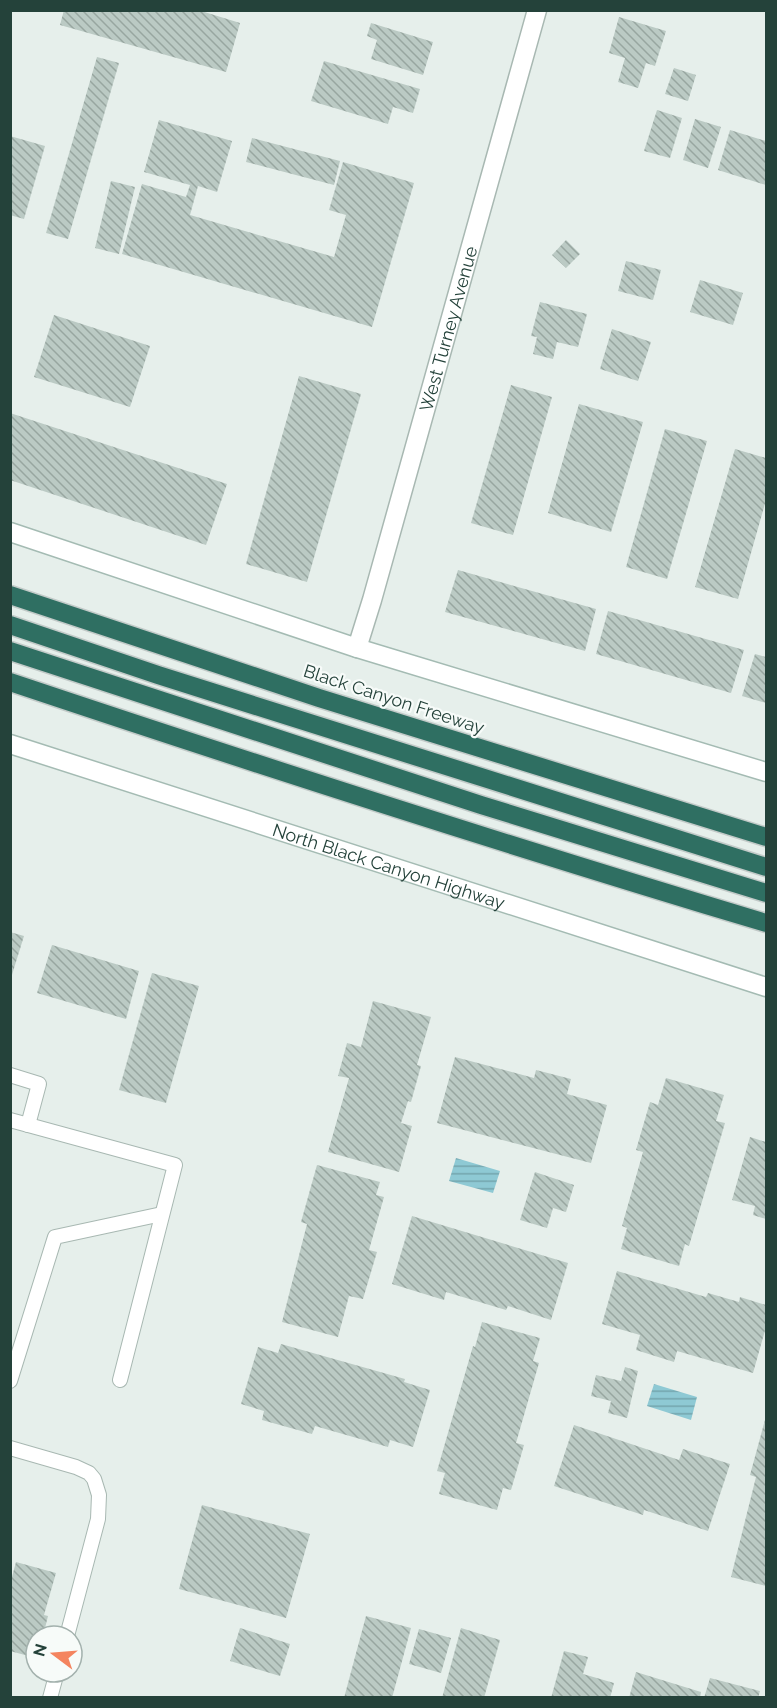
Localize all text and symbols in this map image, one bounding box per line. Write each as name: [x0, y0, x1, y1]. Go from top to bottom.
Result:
street label: West Turney Avenue: [415, 243, 481, 414]
street label: Black Canyon Freeway: [301, 660, 487, 738]
street label: North Black Canyon Highway: [270, 819, 508, 913]
north arrow: [24, 1624, 84, 1684]
text: N: [29, 1642, 51, 1658]

